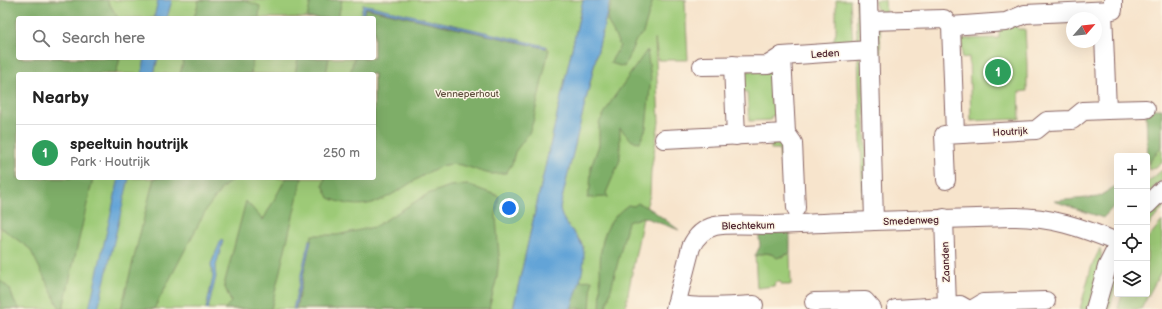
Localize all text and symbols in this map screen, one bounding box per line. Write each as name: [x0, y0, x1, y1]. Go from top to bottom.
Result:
north arrow: [1066, 12, 1102, 48]
search box: [16, 16, 376, 60]
icon: search: [30, 27, 52, 49]
text: Search here: [62, 29, 145, 48]
street label: Leden: [810, 47, 840, 61]
pin: 1: [985, 57, 1011, 87]
text: Nearby: [32, 88, 89, 108]
park label: Venneperhout: [435, 88, 499, 100]
street label: Houtrijk: [992, 125, 1028, 139]
text: speeltuin houtrijk: [70, 135, 188, 154]
text: 1: [42, 145, 48, 161]
text: 250 m: [323, 145, 360, 161]
map controls: [1114, 153, 1150, 297]
button: +: [1114, 153, 1150, 189]
text: Park · Houtrijk: [70, 154, 150, 170]
button: −: [1114, 189, 1150, 225]
your location: [499, 198, 519, 218]
street label: Smedenweg: [883, 214, 939, 228]
street label: Blechtekum: [721, 220, 775, 232]
button: locate: [1114, 225, 1150, 261]
street label: Zaanden: [939, 241, 953, 283]
button: layers: [1114, 261, 1150, 297]

